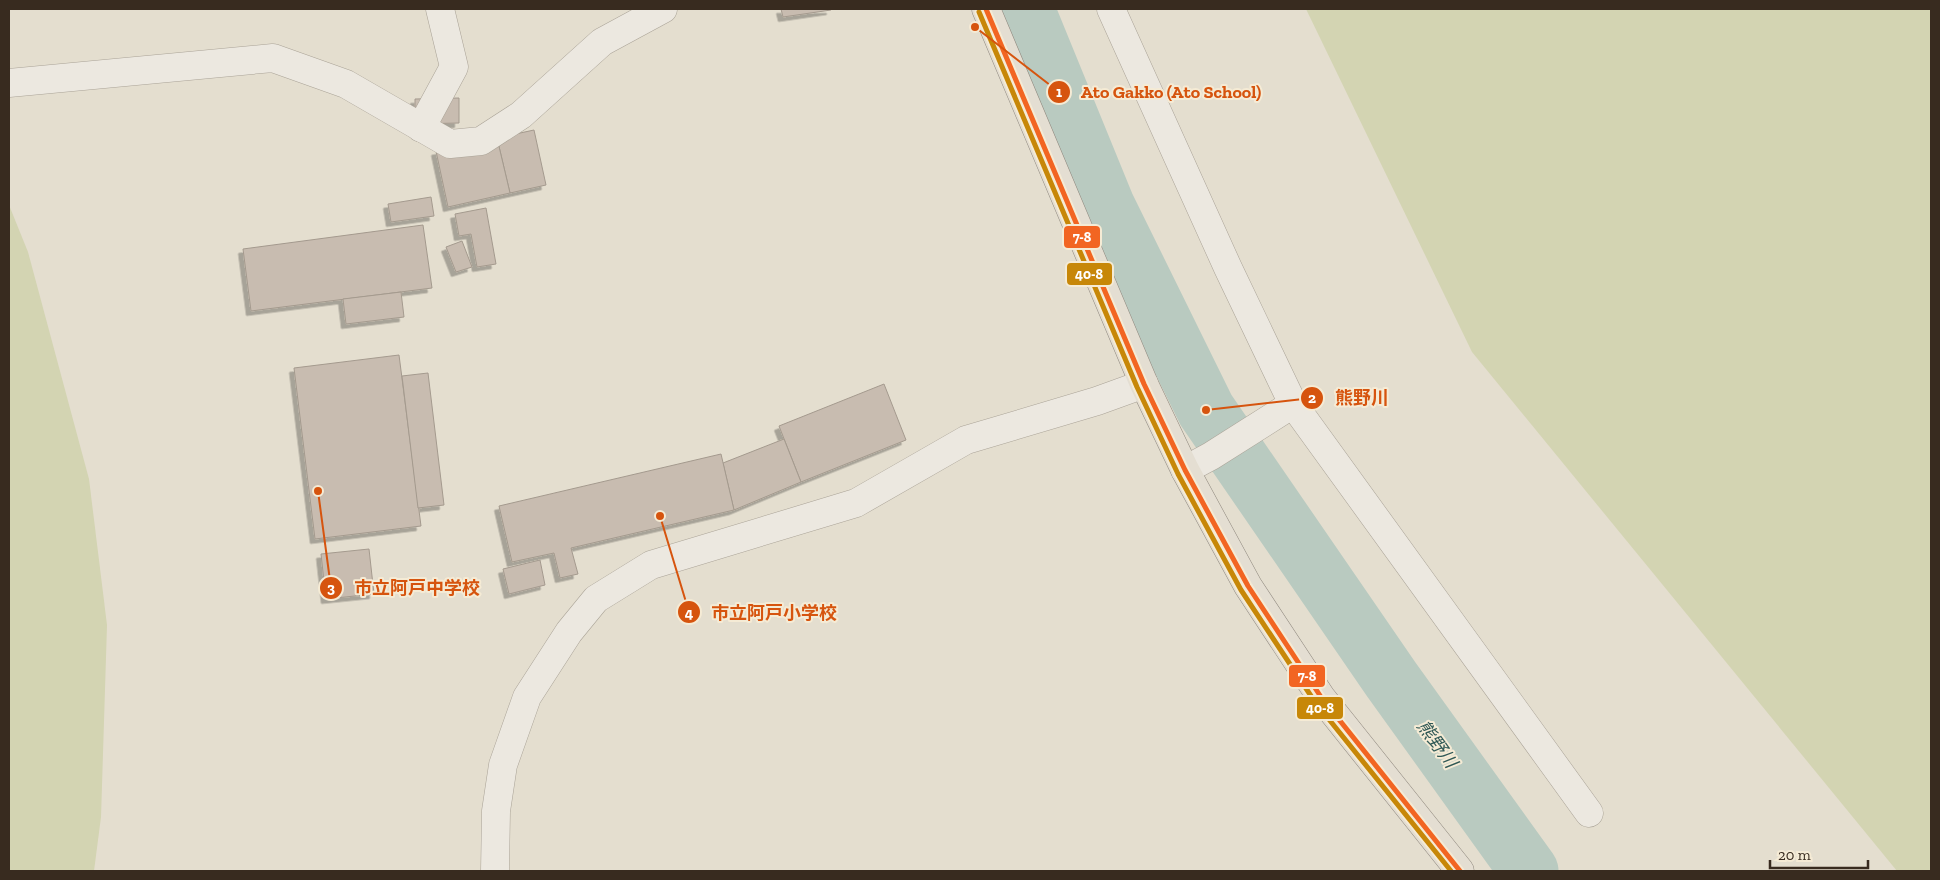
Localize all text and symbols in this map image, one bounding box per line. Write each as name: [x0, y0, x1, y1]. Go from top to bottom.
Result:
callout: Ato Gakko (Ato School): [1046, 76, 1272, 109]
text: Ato Gakko (Ato School): [1081, 81, 1261, 103]
text: 1: [1056, 83, 1062, 101]
line badge: 7-8: [1063, 225, 1101, 249]
text: 7-8: [1073, 229, 1092, 246]
line badge: 40-8: [1066, 262, 1113, 286]
text: 40-8: [1075, 266, 1103, 283]
callout: 熊野川: [1300, 382, 1399, 415]
text: 熊野川: [1335, 387, 1389, 409]
text: 2: [1308, 389, 1316, 407]
callout: 市立阿戸中学校: [319, 572, 490, 605]
text: 市立阿戸中学校: [354, 577, 480, 599]
text: 3: [327, 579, 335, 597]
callout: 市立阿戸小学校: [676, 596, 847, 629]
text: 市立阿戸小学校: [711, 602, 837, 624]
text: 4: [685, 604, 694, 622]
line badge: 7-8: [1288, 664, 1326, 688]
text: 7-8: [1298, 668, 1317, 685]
line badge: 40-8: [1296, 696, 1344, 720]
text: 40-8: [1306, 700, 1334, 717]
water label: 熊野川: [1412, 716, 1463, 774]
scale bar: [1770, 838, 1868, 870]
text: 20 m: [1778, 846, 1811, 864]

